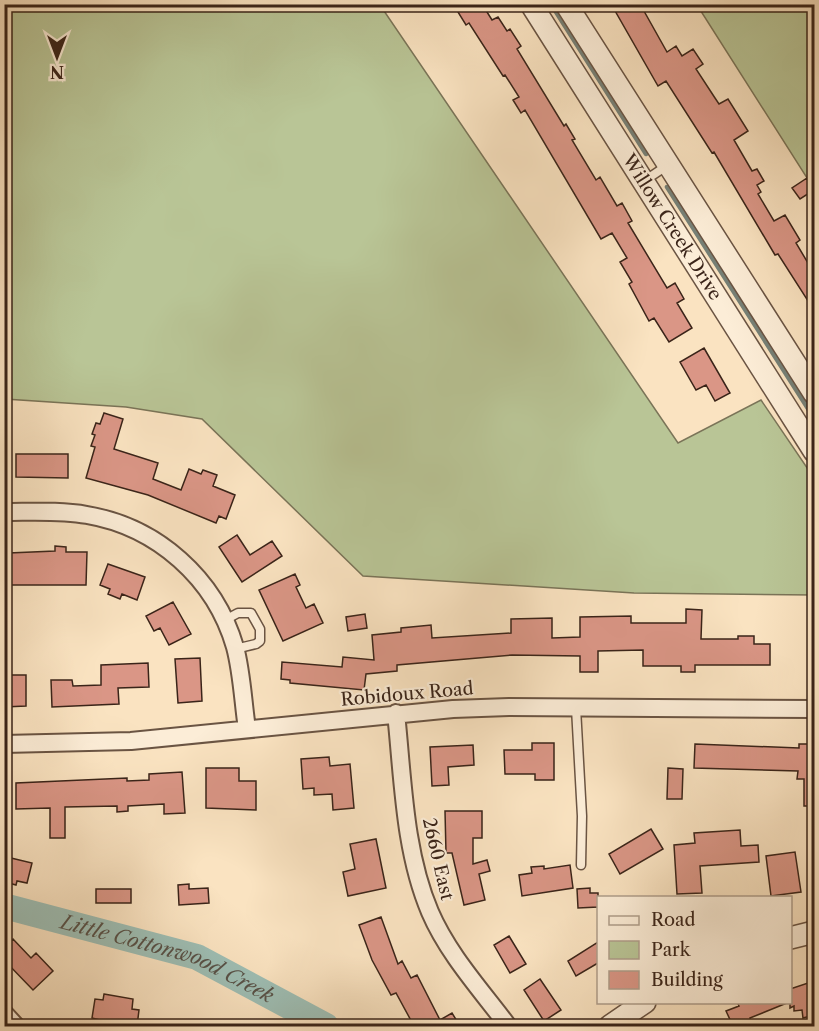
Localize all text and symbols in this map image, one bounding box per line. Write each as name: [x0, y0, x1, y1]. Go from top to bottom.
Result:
north arrow: [27, 27, 87, 87]
text: N: [50, 62, 64, 82]
street label: Willow Creek Drive: [617, 149, 727, 304]
street label: Robidoux Road: [340, 677, 474, 711]
street label: 2660 East: [418, 816, 458, 903]
legend: [597, 896, 792, 1004]
water label: Little Cottonwood Creek: [56, 909, 278, 1008]
text: Road: [651, 909, 696, 931]
text: Park: [651, 939, 692, 961]
text: Building: [651, 969, 723, 991]

